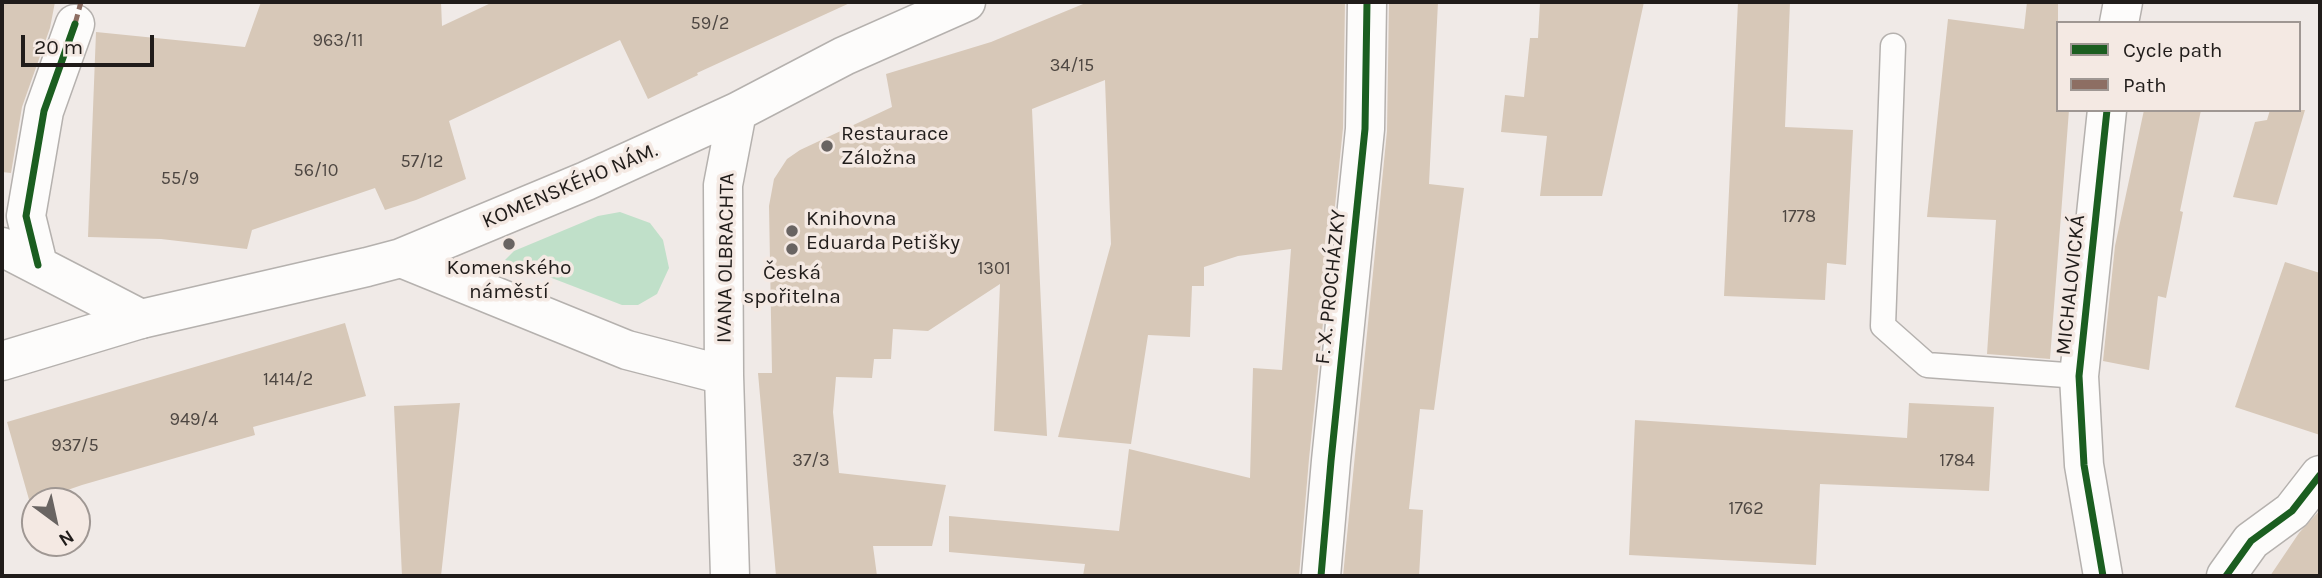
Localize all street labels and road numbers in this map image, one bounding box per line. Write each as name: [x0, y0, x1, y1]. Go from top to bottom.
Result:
street label: KOMENSKÉHO NÁM.: [479, 138, 661, 234]
street label: IVANA OLBRACHTA: [712, 173, 740, 343]
street label: F. X. PROCHÁZKY: [1310, 208, 1352, 366]
street label: MICHALOVICKÁ: [2051, 213, 2091, 357]

